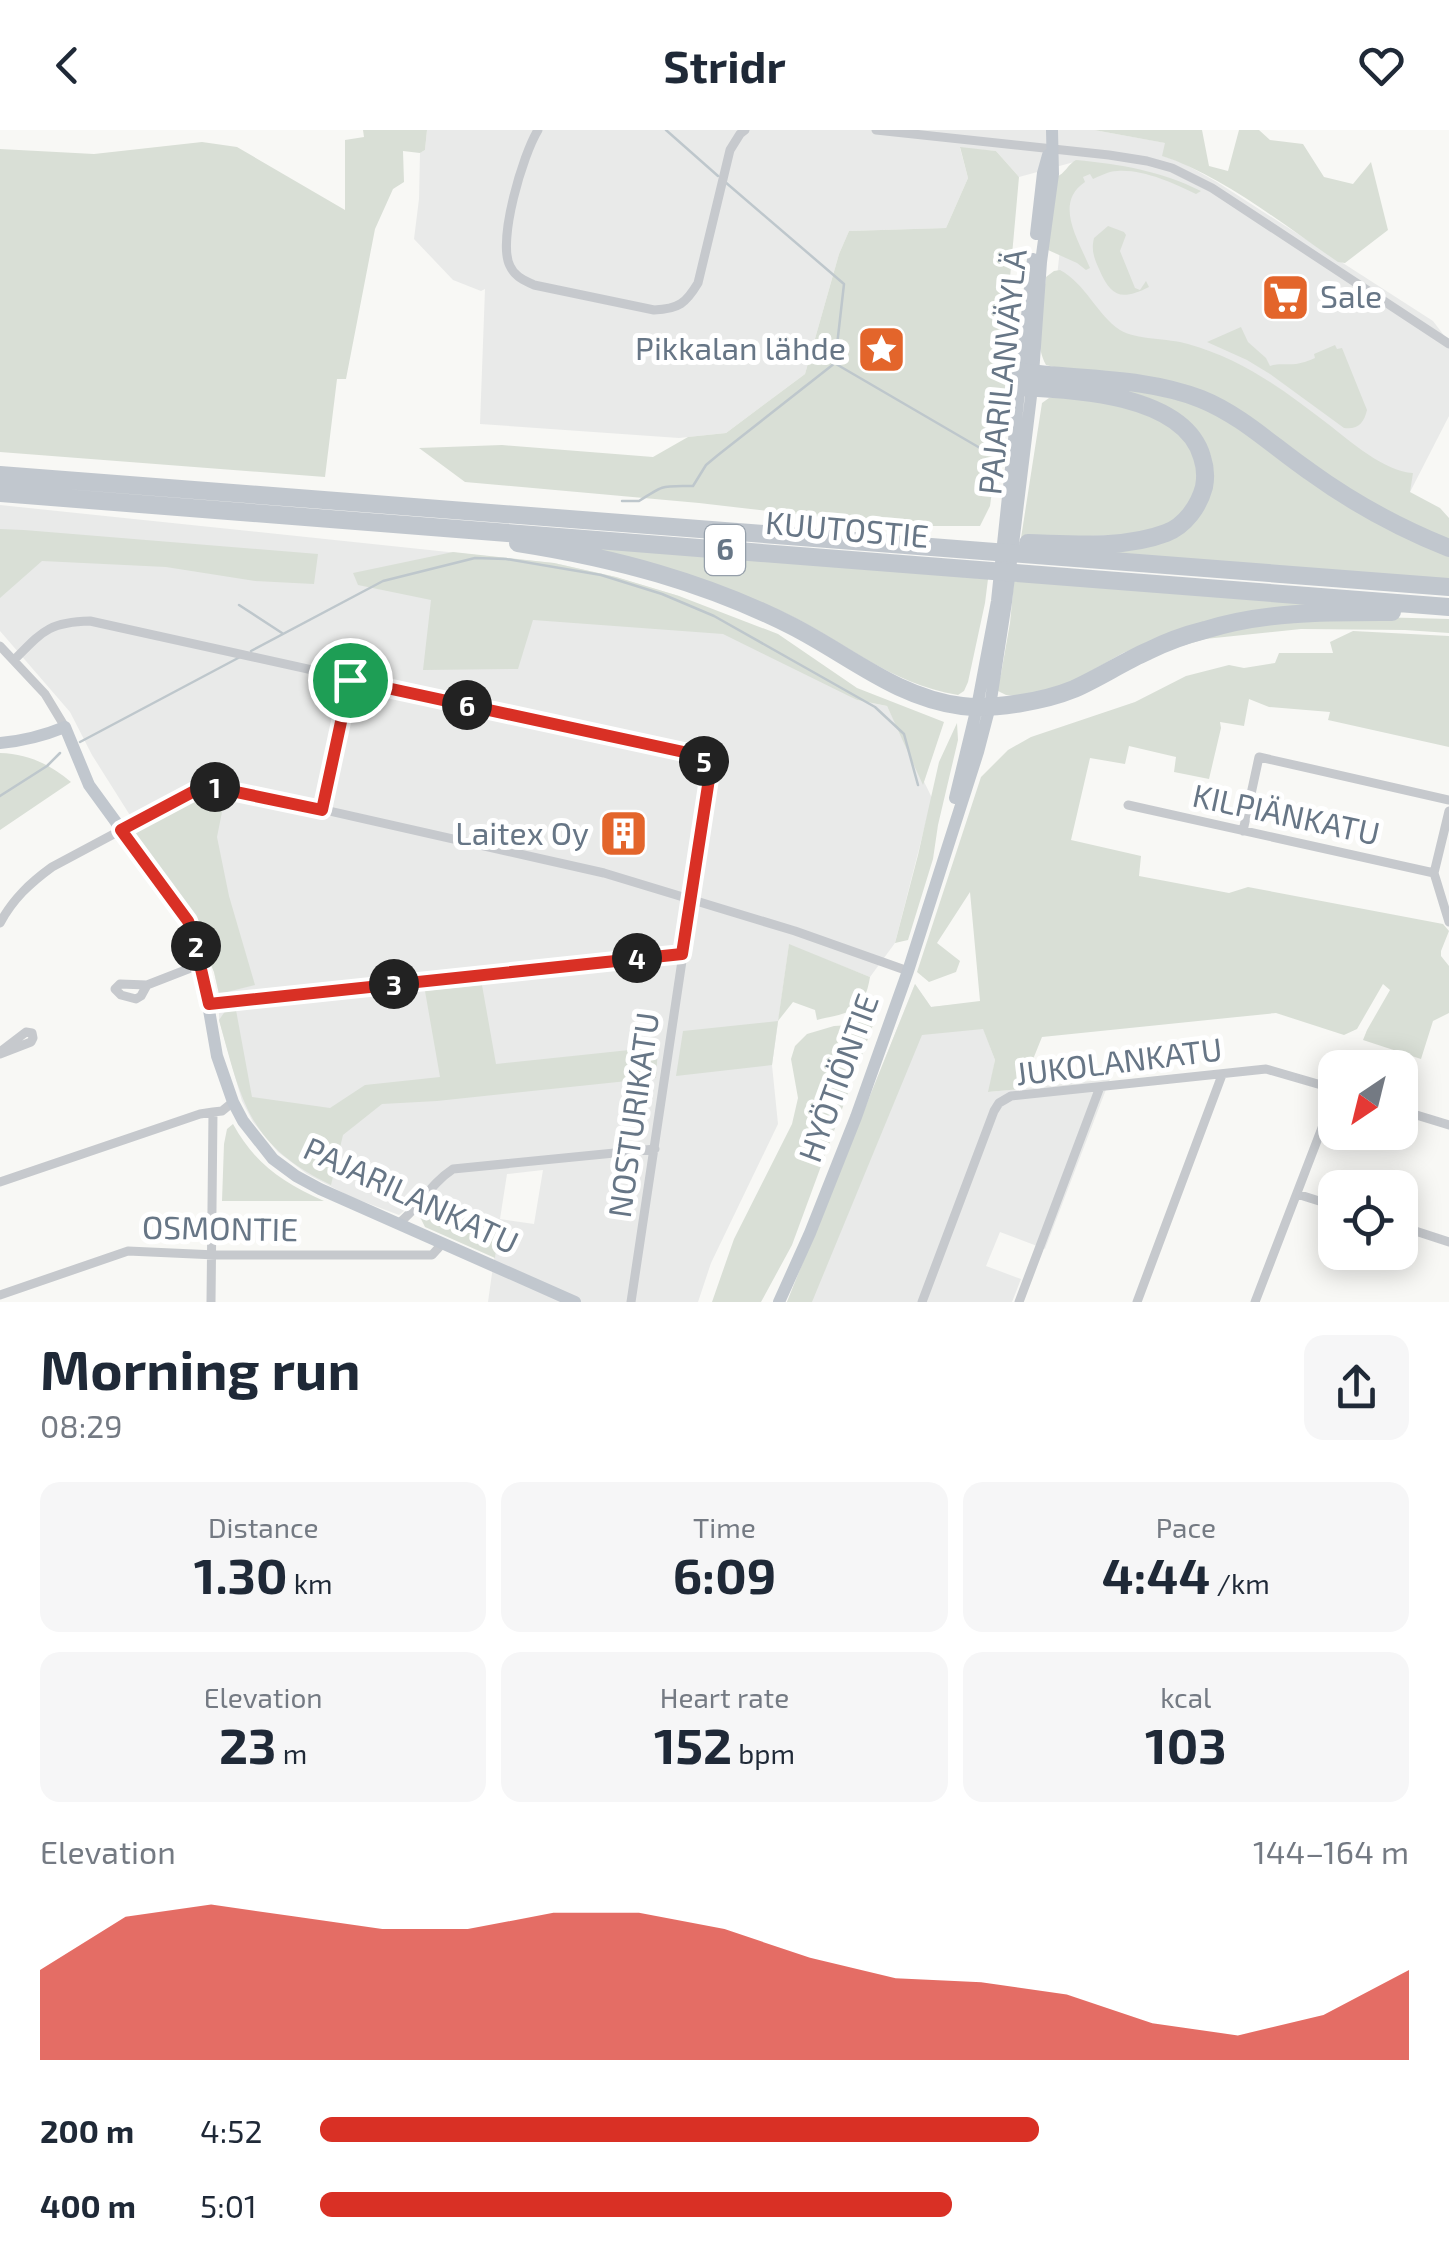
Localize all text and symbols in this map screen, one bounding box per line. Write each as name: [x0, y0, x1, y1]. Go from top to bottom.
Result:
icon: back: [40, 38, 95, 93]
text: Stridr: [663, 38, 786, 92]
icon: heart: [1354, 38, 1409, 93]
street label: PAJARILANVÄYLÄ: [969, 247, 1033, 496]
supermarket icon: Sale: [1259, 271, 1311, 323]
place label: Sale: [1320, 276, 1382, 314]
place icon: Pikkalan lähde: [855, 323, 907, 375]
place label: Pikkalan lähde: [635, 328, 846, 366]
street label: KUUTOSTIE: [764, 502, 930, 554]
road number: 6: [705, 525, 745, 575]
pin: [308, 638, 393, 723]
icon: arrive: [323, 653, 378, 708]
pin: 6: [442, 680, 492, 730]
text: 6: [459, 688, 475, 722]
pin: 5: [679, 736, 729, 786]
text: 5: [696, 744, 712, 778]
pin: 1: [190, 762, 240, 812]
text: 1: [209, 770, 221, 804]
street label: KILPIÄNKATU: [1189, 775, 1383, 851]
building icon: Laitex Oy: [598, 808, 650, 860]
place label: Laitex Oy: [455, 813, 589, 851]
pin: 2: [171, 921, 221, 971]
text: 2: [188, 929, 204, 963]
pin: 4: [612, 933, 662, 983]
text: 4: [628, 941, 646, 975]
pin: 3: [369, 959, 419, 1009]
text: 3: [386, 967, 402, 1001]
street label: HYÖTIÖNTIE: [789, 988, 885, 1166]
street label: NOSTURIKATU: [599, 1010, 665, 1220]
street label: JUKOLANKATU: [1013, 1029, 1224, 1092]
north arrow: [1318, 1050, 1418, 1150]
map controls: [1318, 1050, 1418, 1270]
street label: PAJARILANKATU: [299, 1128, 525, 1261]
button: locate: [1318, 1170, 1418, 1270]
street label: OSMONTIE: [142, 1207, 298, 1247]
text: Morning run: [40, 1335, 361, 1401]
button: share: [1304, 1335, 1409, 1440]
text: 08:29: [40, 1406, 123, 1444]
text: Distance: [208, 1510, 318, 1544]
text: Time: [693, 1510, 756, 1544]
text: Pace: [1156, 1510, 1216, 1544]
text: 1.30: [194, 1544, 288, 1604]
text: 6:09: [673, 1544, 776, 1604]
text: 4:44: [1102, 1544, 1210, 1604]
text: km: [288, 1566, 333, 1600]
text: /km: [1210, 1566, 1270, 1600]
text: Elevation: [204, 1680, 323, 1714]
text: Heart rate: [660, 1680, 789, 1714]
text: kcal: [1160, 1680, 1211, 1714]
text: 23: [219, 1714, 276, 1774]
text: 152: [654, 1714, 732, 1774]
text: 103: [1145, 1714, 1227, 1774]
text: m: [276, 1736, 307, 1770]
text: bpm: [732, 1736, 795, 1770]
text: Elevation: [40, 1832, 176, 1870]
text: 144–164 m: [1253, 1832, 1409, 1870]
text: 200 m: [40, 2111, 134, 2149]
text: 4:52: [200, 2111, 262, 2149]
text: 400 m: [40, 2186, 136, 2224]
text: 5:01: [200, 2186, 257, 2224]

